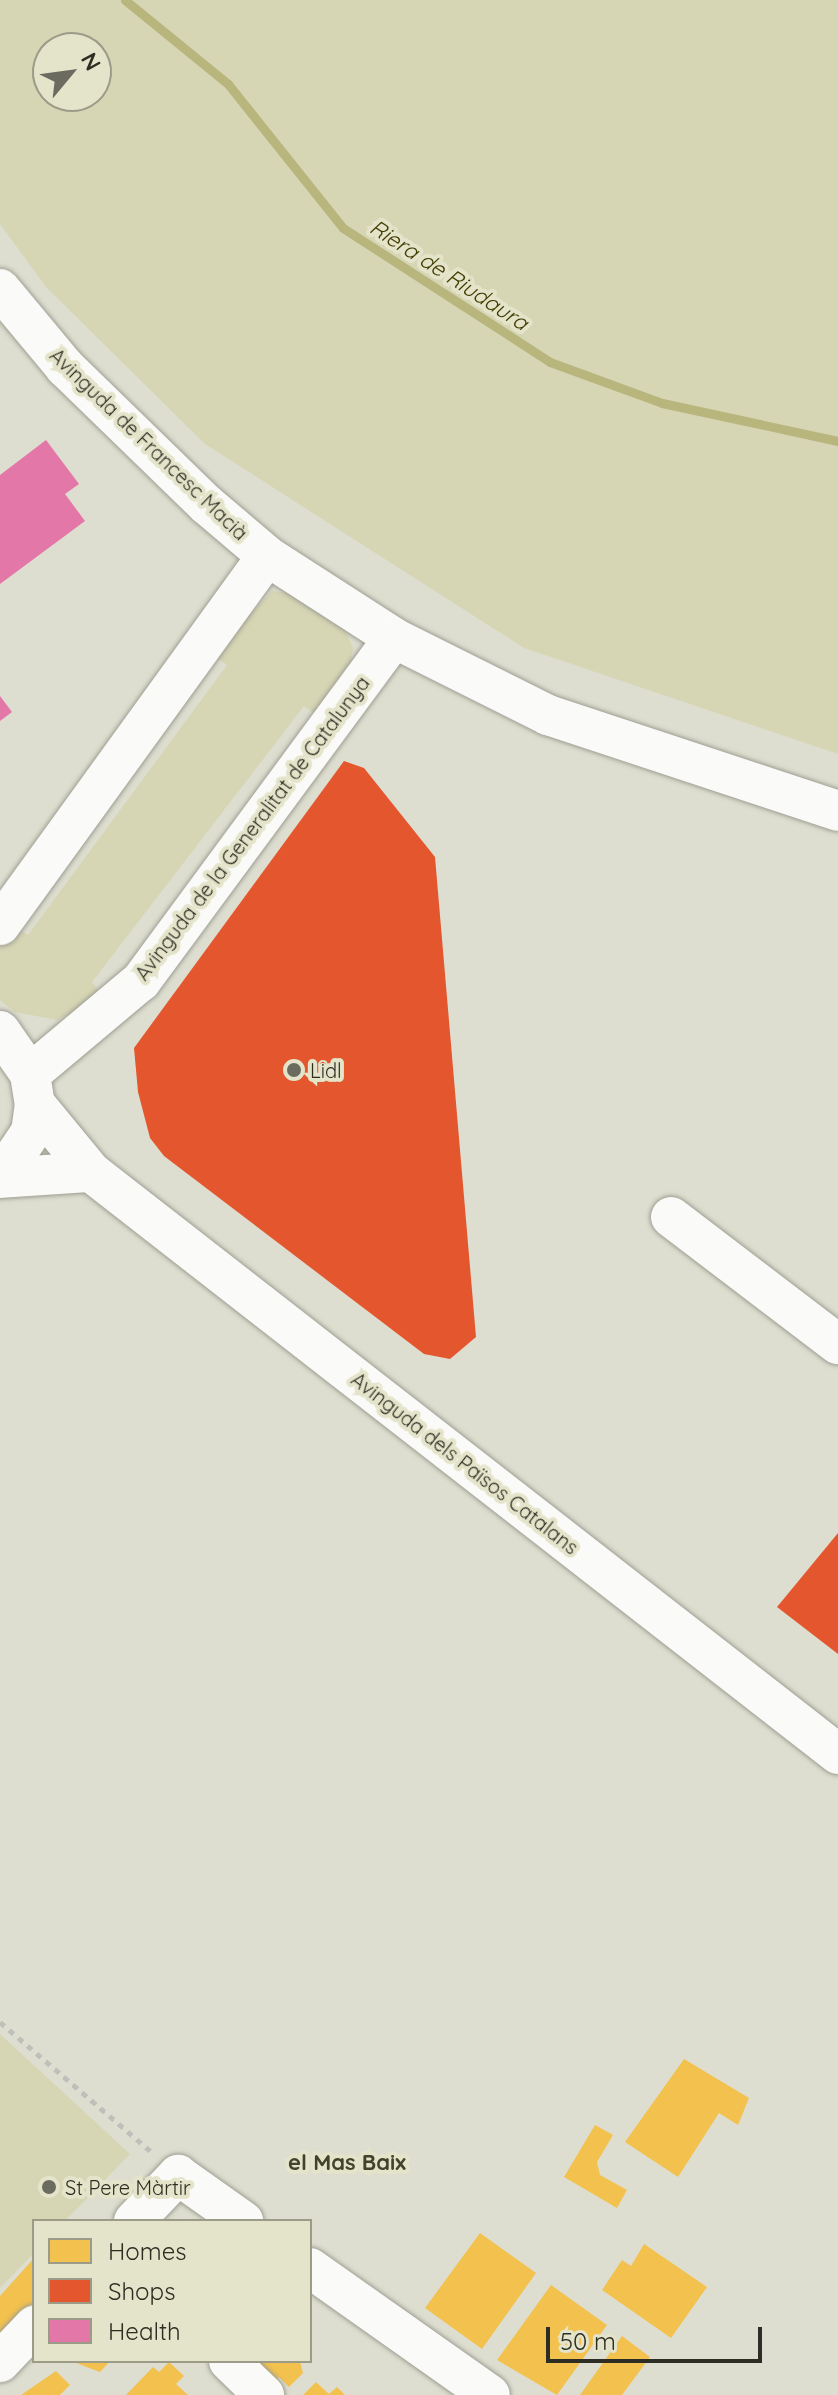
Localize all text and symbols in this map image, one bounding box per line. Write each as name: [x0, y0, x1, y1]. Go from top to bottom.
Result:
north arrow: [32, 32, 112, 112]
text: N: [75, 47, 107, 75]
water label: Riera de Riudaura: [365, 214, 533, 336]
street label: Avinguda de Francesc Macià: [45, 343, 253, 545]
street label: Avinguda de la Generalitat de Catalunya: [130, 671, 374, 985]
place label: Lidl: [310, 1058, 342, 1082]
marker: Lidl: [285, 1061, 303, 1079]
street label: Avinguda dels Països Catalans: [347, 1367, 583, 1559]
district label: el Mas Baix: [288, 2150, 406, 2176]
place label: St Pere Màrtir: [65, 2175, 191, 2199]
marker: St Pere Màrtir: [40, 2178, 58, 2196]
legend: [32, 2219, 312, 2363]
text: Homes: [108, 2236, 186, 2266]
text: Shops: [108, 2276, 175, 2306]
scale bar: [550, 2311, 766, 2361]
text: Health: [108, 2316, 181, 2346]
text: 50 m: [560, 2326, 616, 2356]

